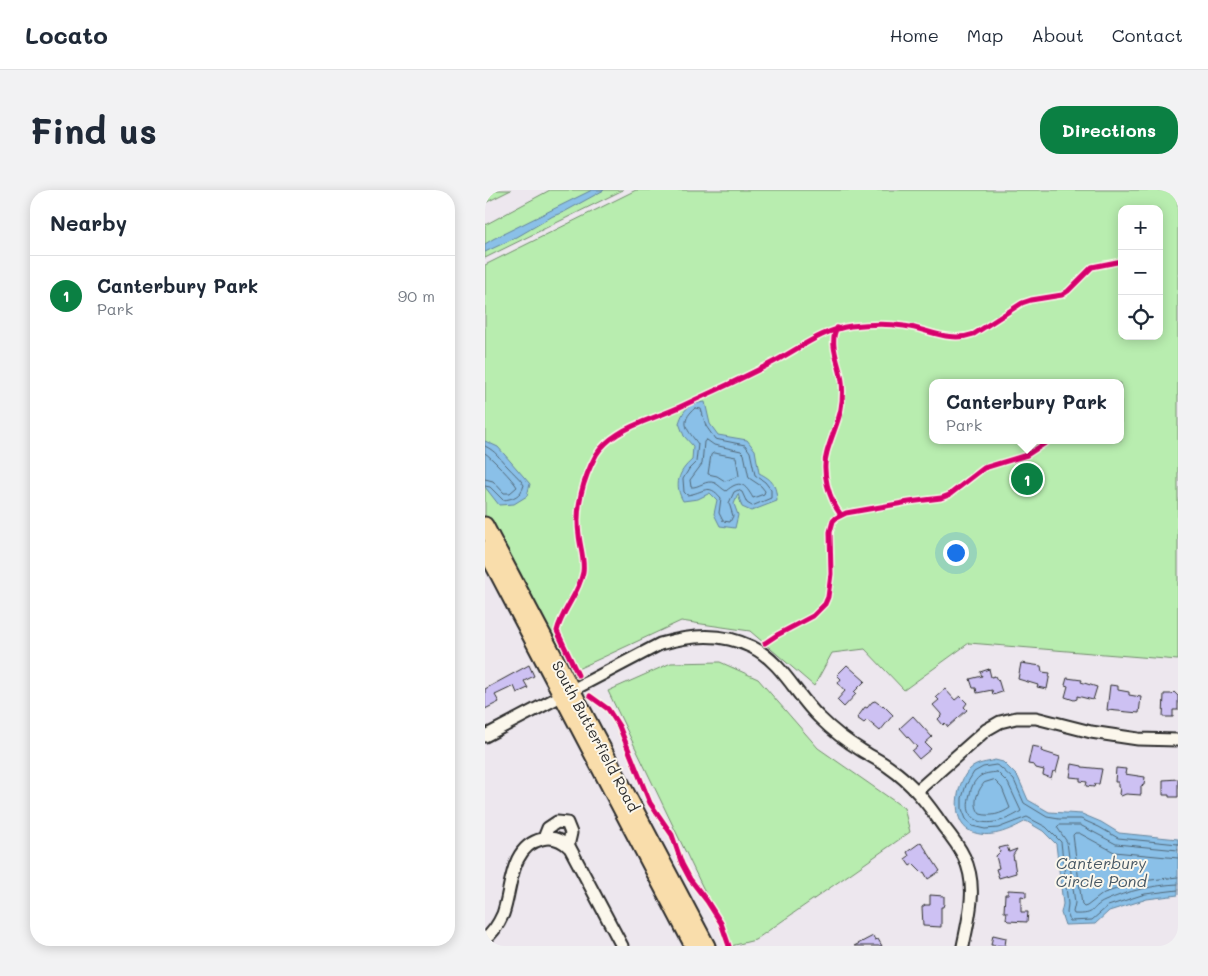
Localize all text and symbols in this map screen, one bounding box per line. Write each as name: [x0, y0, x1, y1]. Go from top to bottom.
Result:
text: Locato: [25, 19, 108, 50]
text: Home: [890, 23, 939, 47]
text: Map: [967, 23, 1003, 47]
text: About: [1031, 23, 1084, 47]
text: Contact: [1112, 23, 1183, 47]
button: Directions: [1040, 106, 1178, 154]
text: Find us: [30, 107, 157, 153]
map controls: [1118, 205, 1163, 340]
button: +: [1118, 205, 1163, 250]
text: Nearby: [50, 209, 127, 236]
button: −: [1118, 250, 1163, 295]
text: Canterbury Park: [97, 273, 258, 298]
text: 1: [62, 285, 70, 306]
text: 90 m: [398, 285, 435, 306]
button: locate: [1118, 295, 1163, 340]
text: Park: [97, 298, 133, 319]
popup: [929, 379, 1124, 444]
text: Canterbury Park: [946, 389, 1107, 414]
text: Park: [946, 414, 982, 435]
pin: 1: [1011, 460, 1043, 498]
your location: [943, 540, 969, 566]
street label: South Butterfield Road: [548, 657, 644, 815]
water label: Canterbury Circle Pond: [1055, 852, 1147, 891]

